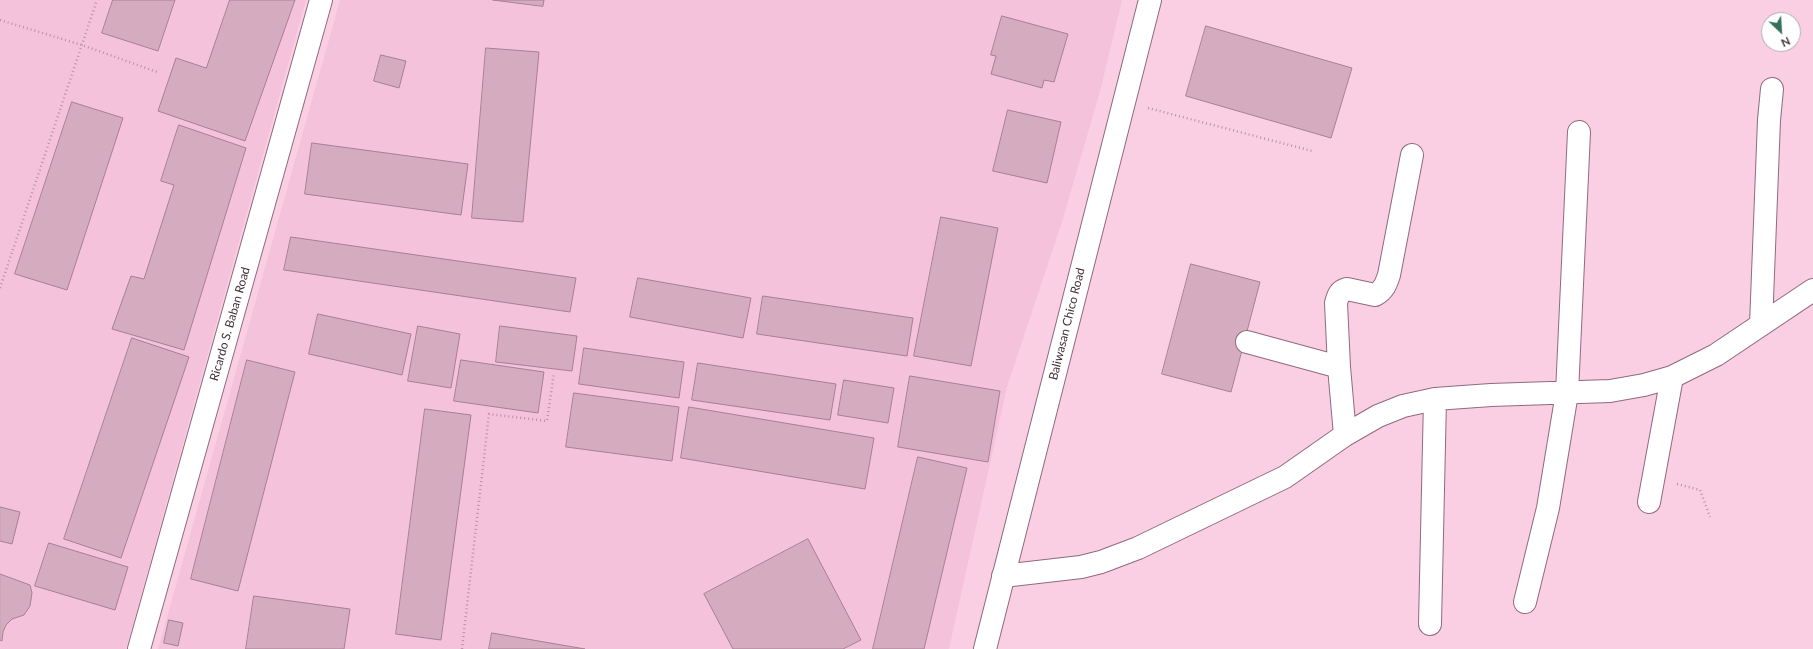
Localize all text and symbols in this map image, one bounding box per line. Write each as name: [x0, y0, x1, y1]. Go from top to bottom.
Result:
north arrow: [1761, 12, 1801, 52]
text: N: [1779, 35, 1792, 50]
street label: Ricardo S. Baban Road: [207, 265, 253, 383]
street label: Baliwasan Chico Road: [1046, 266, 1088, 382]

